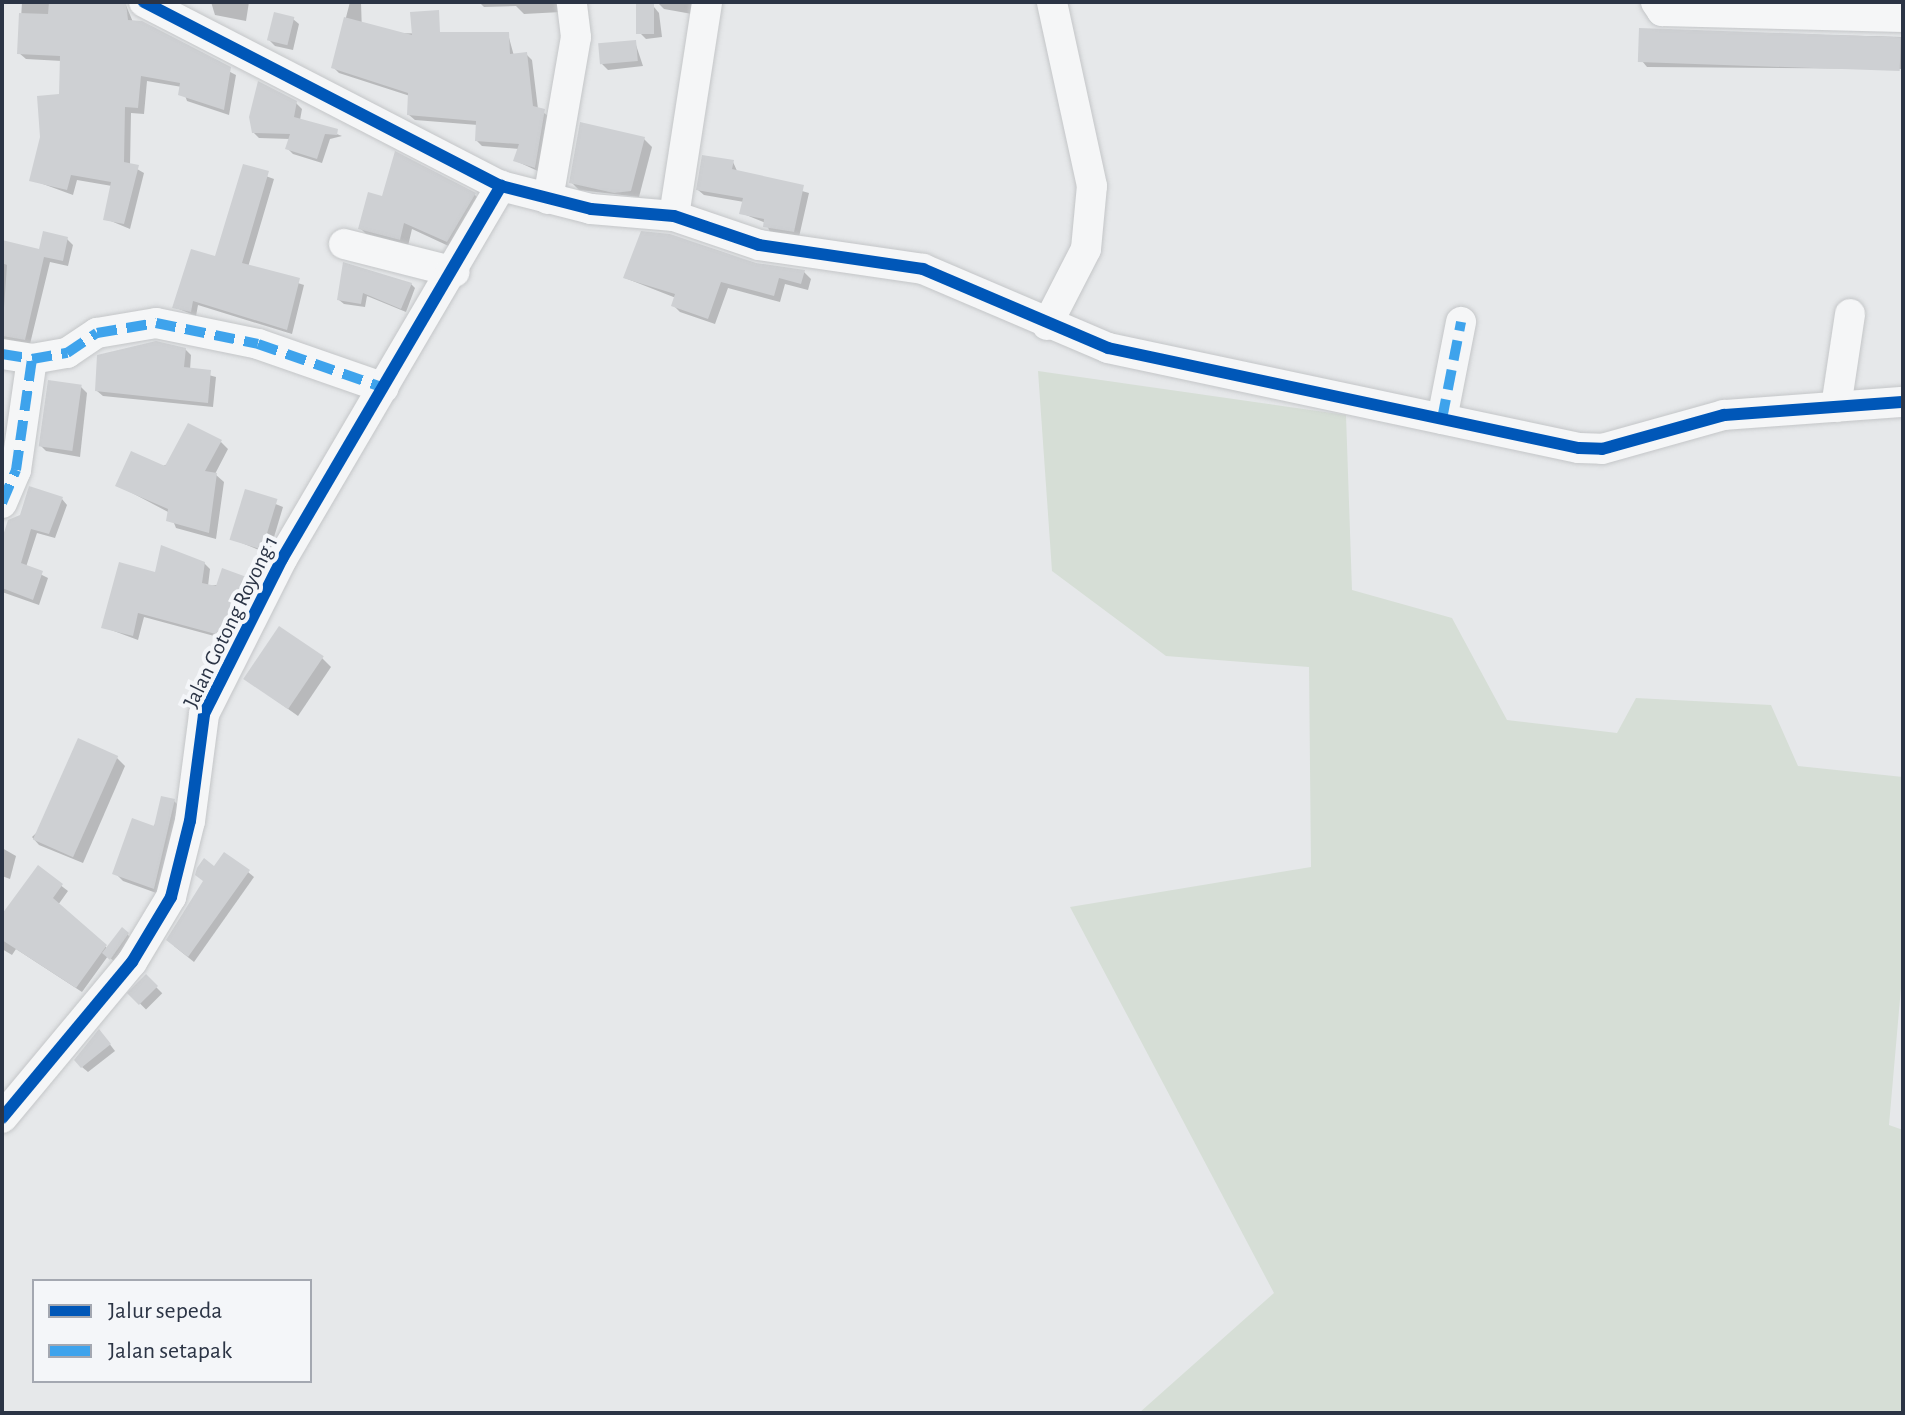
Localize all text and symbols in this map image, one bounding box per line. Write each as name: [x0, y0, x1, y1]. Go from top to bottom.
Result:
street label: Jalan Gotong Royong 1: [178, 532, 284, 712]
legend: [32, 1279, 312, 1383]
text: Jalur sepeda: [108, 1299, 222, 1323]
text: Jalan setapak: [108, 1339, 232, 1363]

